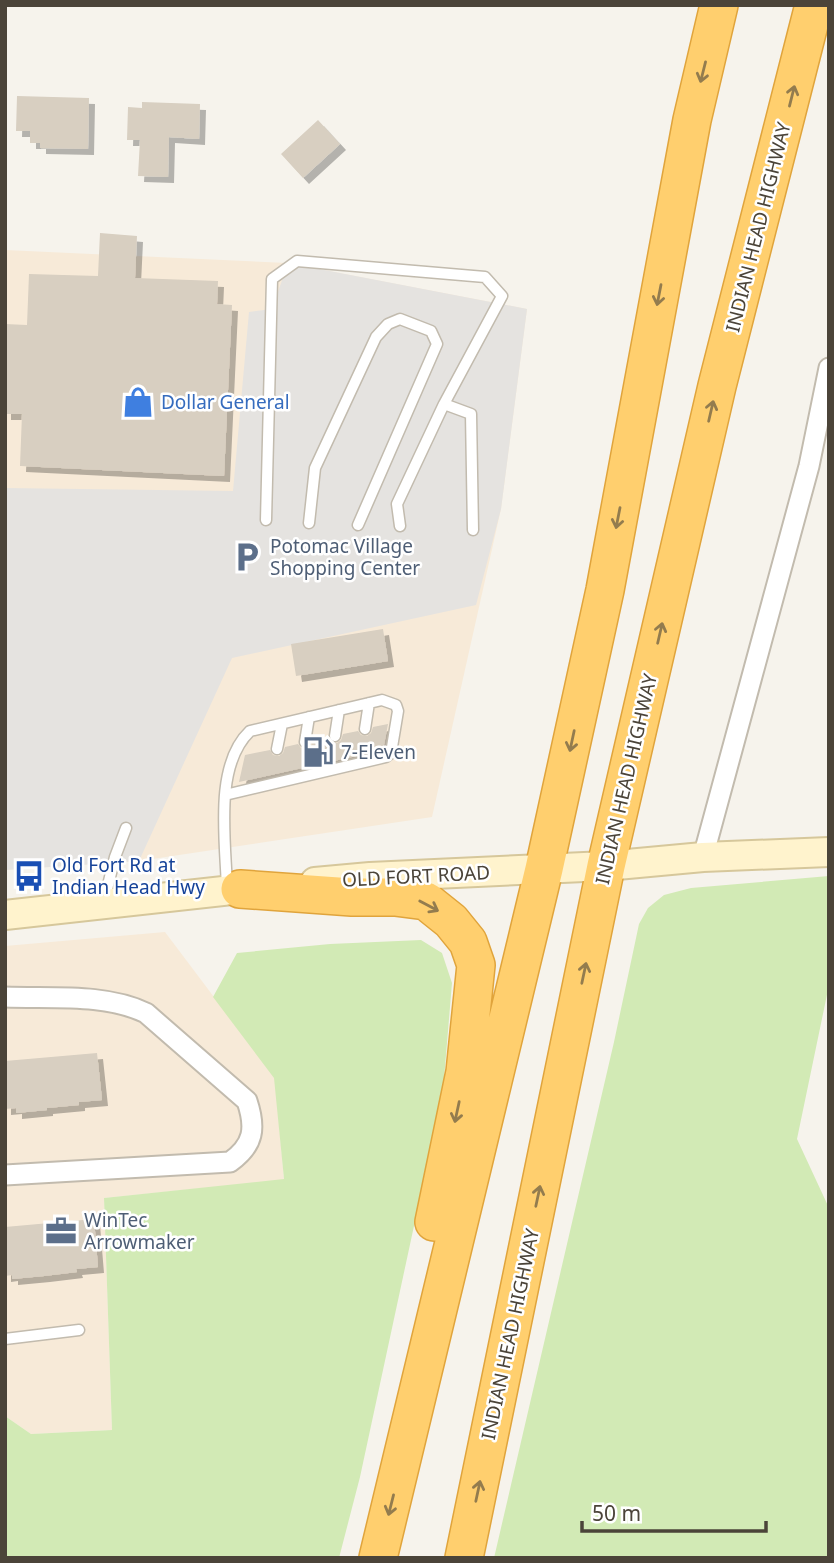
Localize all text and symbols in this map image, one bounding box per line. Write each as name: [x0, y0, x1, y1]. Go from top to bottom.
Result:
one-way arrow: [696, 60, 710, 83]
one-way arrow: [786, 85, 799, 107]
street label: INDIAN HEAD HIGHWAY: [719, 119, 797, 335]
one-way arrow: [652, 283, 666, 306]
shop icon: Dollar General: [121, 385, 155, 419]
place label: Dollar General: [161, 389, 290, 415]
one-way arrow: [705, 400, 719, 423]
one-way arrow: [611, 506, 624, 529]
place label: Potomac Village Shopping Center: [270, 533, 420, 581]
parking icon: Potomac Village Shopping Center: [230, 540, 264, 574]
one-way arrow: [654, 622, 667, 644]
street label: INDIAN HEAD HIGHWAY: [589, 671, 663, 887]
one-way arrow: [564, 729, 578, 752]
fuel station icon: 7-Eleven: [301, 735, 335, 769]
place label: 7-Eleven: [341, 739, 416, 765]
place label: Old Fort Rd at Indian Head Hwy: [52, 852, 205, 900]
bus stop icon: Old Fort Rd at Indian Head Hwy: [12, 859, 46, 893]
street label: OLD FORT ROAD: [341, 859, 491, 893]
one-way arrow: [418, 899, 438, 913]
one-way arrow: [577, 962, 591, 985]
one-way arrow: [449, 1100, 463, 1123]
one-way arrow: [532, 1185, 546, 1208]
place label: WinTec Arrowmaker: [84, 1207, 195, 1255]
office icon: WinTec Arrowmaker: [44, 1214, 78, 1248]
street label: INDIAN HEAD HIGHWAY: [475, 1226, 545, 1442]
one-way arrow: [471, 1480, 485, 1503]
scale bar: [582, 1490, 766, 1534]
one-way arrow: [383, 1493, 397, 1516]
text: 50 m: [592, 1499, 641, 1527]

